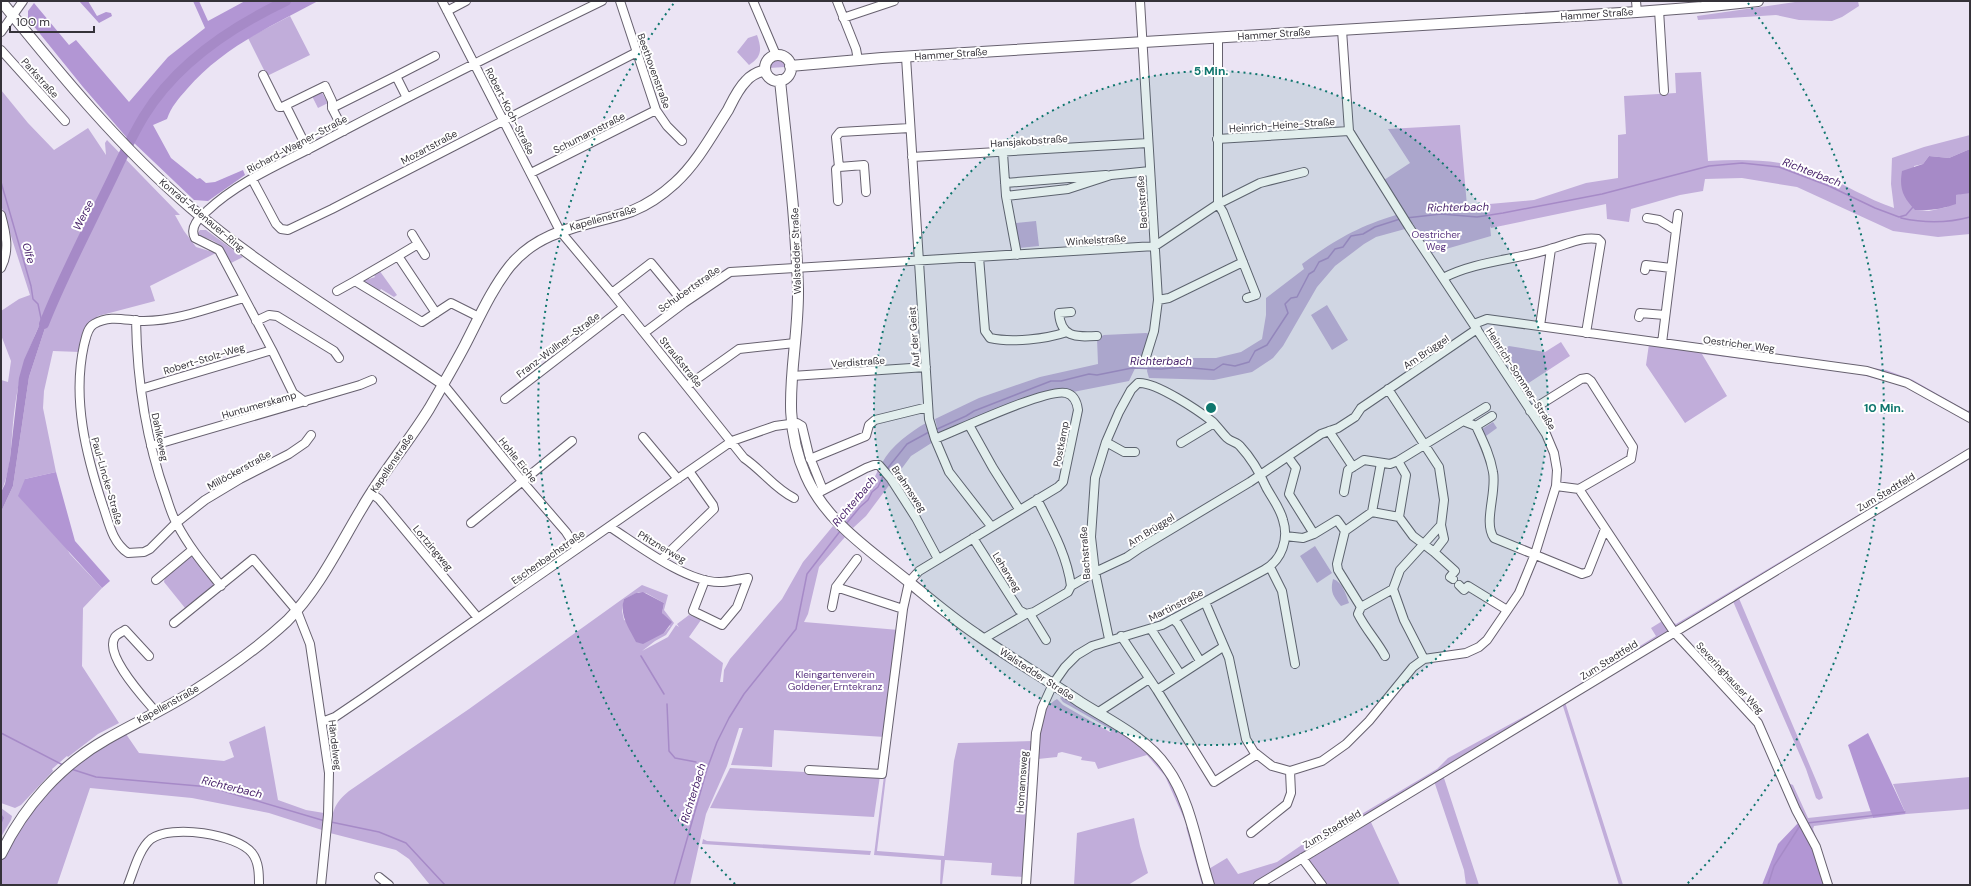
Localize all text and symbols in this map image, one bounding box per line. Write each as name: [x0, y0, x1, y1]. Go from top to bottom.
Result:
street label: Hammer Straße: [1560, 5, 1634, 23]
scale bar: [10, 8, 94, 34]
text: 100 m: [16, 14, 50, 30]
street label: Hammer Straße: [1237, 25, 1311, 43]
street label: Beethovenstraße: [634, 32, 674, 111]
street label: Hammer Straße: [914, 45, 988, 63]
street label: Parkstraße: [19, 55, 62, 101]
text: 5 Min.: [1194, 63, 1228, 79]
street label: Robert-Koch-Straße: [482, 65, 538, 157]
street label: Schumannstraße: [551, 109, 627, 157]
street label: Richard-Wagner-Straße: [245, 112, 350, 176]
street label: Heinrich-Heine-Straße: [1229, 115, 1336, 135]
street label: Mozartstraße: [399, 127, 460, 167]
street label: Hansjakobstraße: [990, 132, 1069, 150]
water label: Richterbach: [1781, 154, 1843, 190]
street label: Bachstraße: [1134, 175, 1150, 229]
street label: Konrad-Adenauer-Ring: [157, 176, 248, 255]
water label: Werse: [70, 198, 96, 232]
water label: Richterbach: [1427, 199, 1489, 215]
street label: Kapellenstraße: [568, 202, 638, 234]
street label: Walstedder Straße: [788, 207, 804, 295]
park label: Oestricher Weg: [1411, 228, 1461, 253]
street label: Winkelstraße: [1065, 231, 1127, 249]
water label: Olfe: [19, 241, 39, 265]
street label: Schubertstraße: [656, 263, 723, 315]
street label: Auf der Geist: [905, 306, 923, 368]
street label: Franz-Wüllner-Straße: [514, 309, 603, 381]
street label: Heinrich-Sommer-Straße: [1483, 326, 1559, 433]
street label: Am Brüggel: [1401, 332, 1451, 372]
street label: Oestricher Weg: [1702, 333, 1776, 355]
street label: Straußstraße: [657, 334, 706, 390]
street label: Robert-Stolz-Weg: [162, 340, 247, 378]
street label: Verdistraße: [831, 354, 886, 370]
water label: Richterbach: [1130, 354, 1192, 368]
street label: Huntumerskamp: [220, 388, 298, 422]
text: 10 Min.: [1864, 400, 1904, 416]
centre of rings: [1204, 401, 1218, 415]
street label: Dahlkeweg: [149, 412, 172, 463]
street label: Postkamp: [1050, 420, 1072, 468]
street label: Kapellenstraße: [367, 431, 417, 495]
street label: Hohle Eiche: [496, 435, 540, 485]
street label: Paul-Lincke-Straße: [88, 436, 126, 526]
street label: Millöckerstraße: [205, 447, 273, 493]
street label: Brahmsweg: [889, 463, 930, 515]
street label: Zum Stadtfeld: [1855, 470, 1917, 514]
water label: Richterbach: [829, 473, 879, 529]
street label: Am Brüggel: [1125, 511, 1177, 549]
street label: Lortzingweg: [410, 523, 456, 574]
street label: Bachstraße: [1077, 526, 1093, 580]
street label: Eschenbachstraße: [509, 527, 588, 587]
street label: Pfitznerweg: [635, 528, 689, 566]
street label: Leharweg: [990, 550, 1024, 595]
street label: Martinstraße: [1146, 586, 1206, 624]
street label: Zum Stadtfeld: [1578, 637, 1640, 683]
street label: Severinghauser Weg: [1693, 639, 1767, 717]
street label: Walstedder Straße: [997, 645, 1077, 703]
park label: Kleingartenverein Goldener Erntekranz: [788, 668, 883, 693]
street label: Kapellenstraße: [135, 681, 202, 726]
street label: Händelweg: [325, 719, 345, 771]
street label: Homannsweg: [1013, 750, 1031, 813]
water label: Richterbach: [677, 761, 709, 825]
water label: Richterbach: [200, 773, 264, 801]
street label: Zum Stadtfeld: [1301, 807, 1363, 851]

